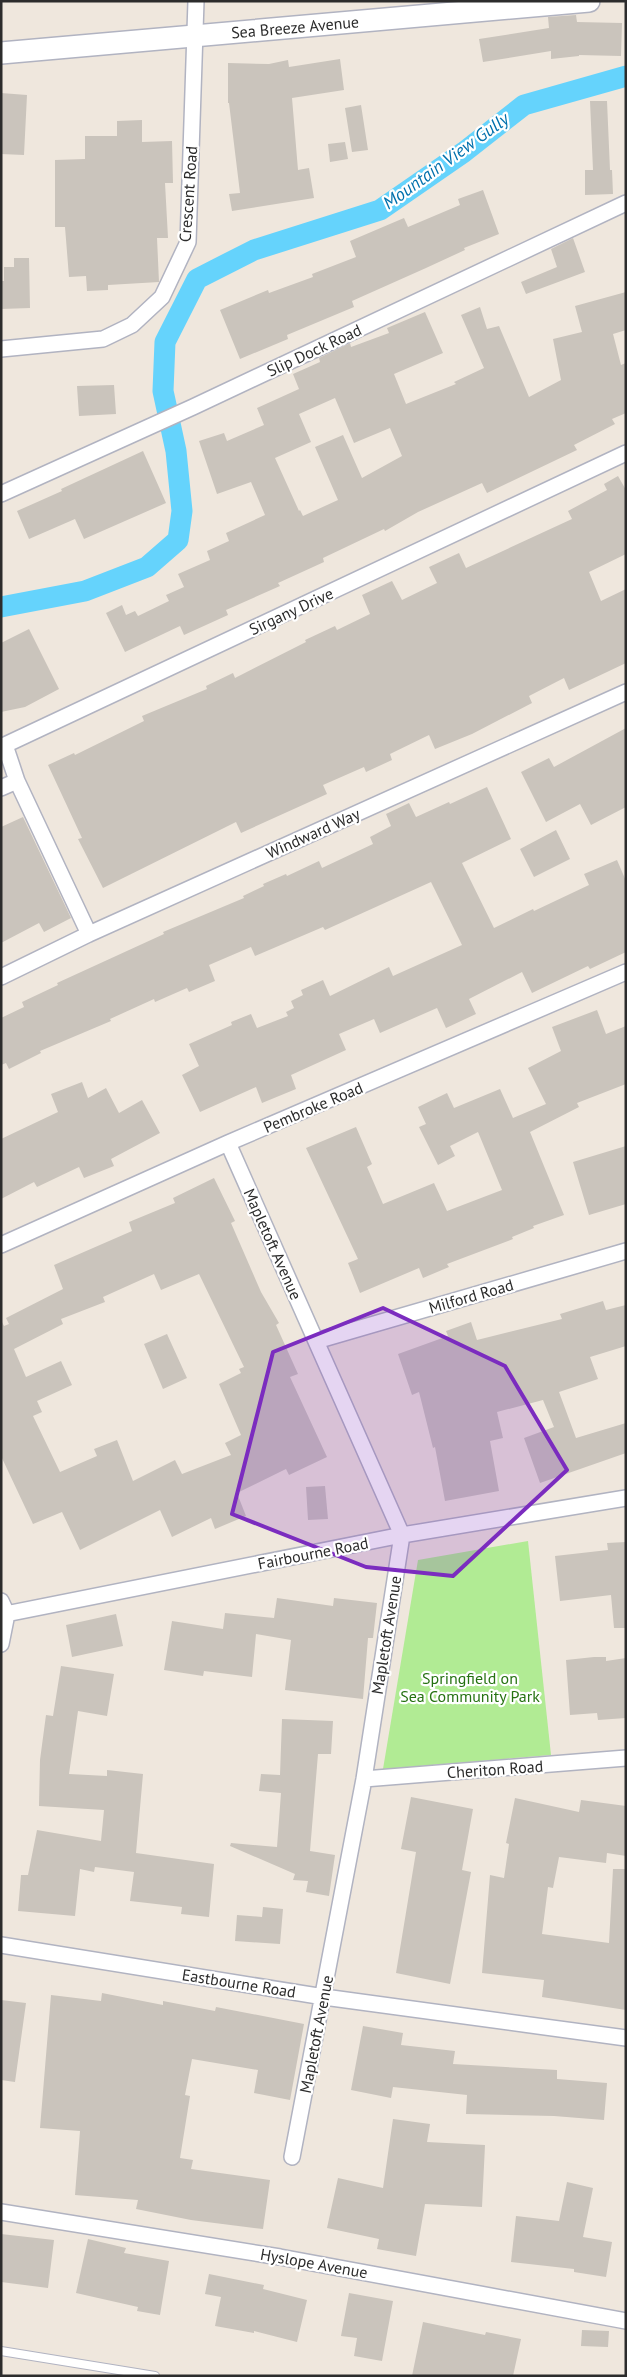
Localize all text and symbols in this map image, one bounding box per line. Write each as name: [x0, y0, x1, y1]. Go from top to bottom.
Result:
street label: Sea Breeze Avenue: [230, 11, 360, 43]
water label: Mountain View Gully: [378, 106, 514, 214]
street label: Crescent Road: [175, 145, 201, 243]
street label: Slip Dock Road: [264, 319, 364, 381]
street label: Sirgany Drive: [246, 583, 336, 639]
street label: Windward Way: [263, 803, 364, 863]
street label: Pembroke Road: [260, 1077, 366, 1137]
street label: Mapletoft Avenue: [240, 1185, 306, 1303]
street label: Milford Road: [426, 1274, 516, 1318]
street label: Fairbourne Road: [256, 1532, 370, 1574]
street label: Mapletoft Avenue: [367, 1574, 405, 1696]
park label: Springfield on Sea Community Park: [400, 1668, 540, 1706]
street label: Cheriton Road: [446, 1756, 544, 1782]
street label: Eastbourne Road: [181, 1964, 297, 2002]
street label: Mapletoft Avenue: [295, 1973, 337, 2095]
street label: Hyslope Avenue: [259, 2244, 369, 2282]

